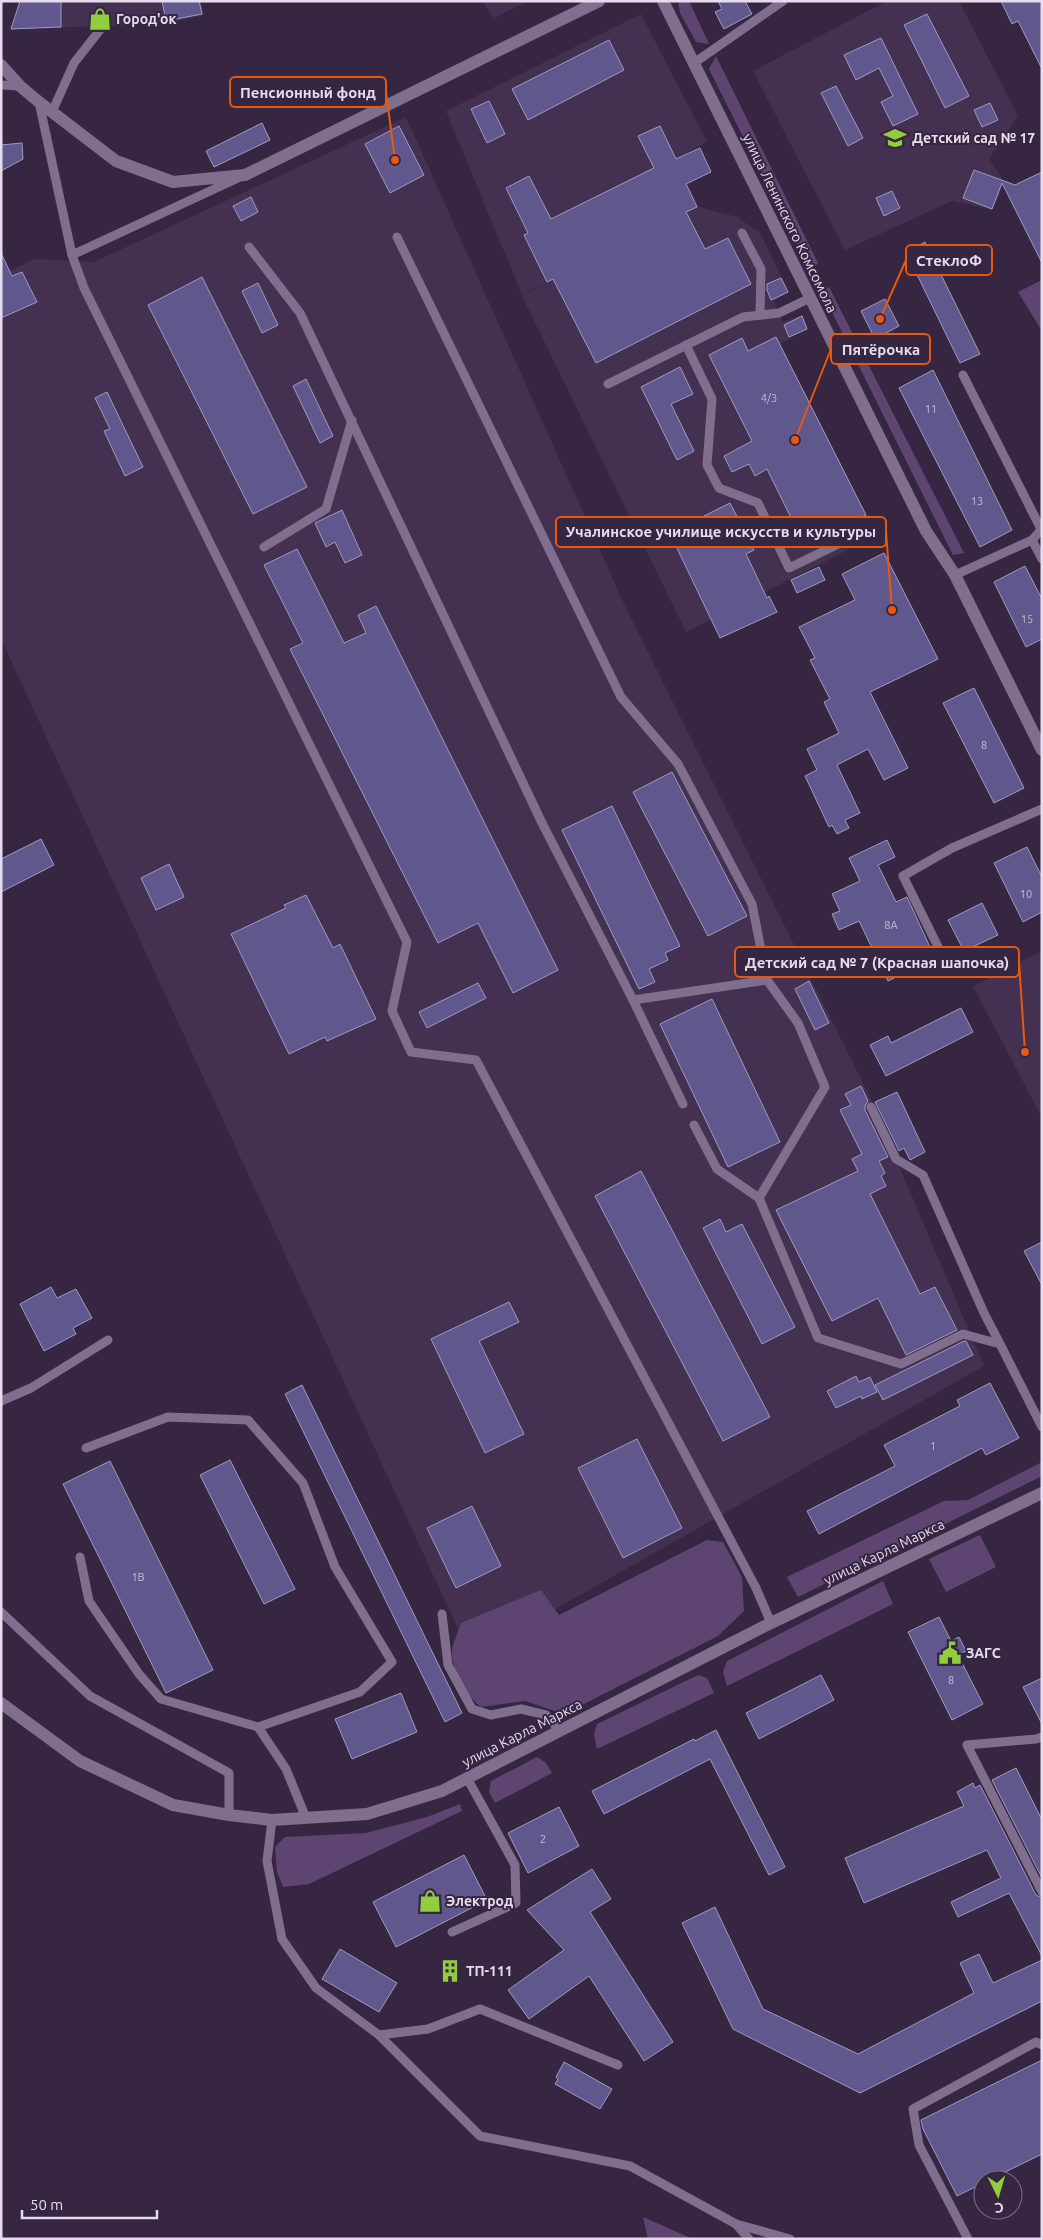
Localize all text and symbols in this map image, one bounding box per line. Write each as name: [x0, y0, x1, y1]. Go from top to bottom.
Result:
shop icon: Город'ок: [87, 6, 113, 32]
place label: Город'ок: [116, 11, 177, 27]
callout: Пенсионный фонд: [230, 77, 386, 107]
text: Пенсионный фонд: [240, 84, 376, 101]
school or university icon: Детский сад № 17: [882, 125, 908, 151]
place label: Детский сад № 17: [912, 130, 1035, 146]
street label: улица Ленинского Комсомола: [740, 131, 840, 315]
callout: СтеклоФ: [906, 245, 992, 275]
text: СтеклоФ: [916, 252, 982, 269]
callout: Пятёрочка: [831, 334, 930, 364]
text: Пятёрочка: [842, 341, 920, 358]
house number: 4/3: [761, 392, 777, 404]
house number: 11: [925, 403, 937, 415]
house number: 13: [971, 495, 983, 507]
callout: Учалинское училище искусств и культуры: [556, 517, 886, 547]
text: Учалинское училище искусств и культуры: [566, 523, 876, 540]
house number: 15: [1021, 613, 1033, 625]
house number: 8: [981, 739, 987, 751]
house number: 10: [1020, 888, 1032, 900]
house number: 8А: [884, 919, 899, 931]
callout: Детский сад № 7 (Красная шапочка): [735, 947, 1019, 977]
text: Детский сад № 7 (Красная шапочка): [745, 954, 1009, 971]
house number: 1: [930, 1440, 936, 1452]
street label: улица Карла Маркса: [821, 1516, 947, 1588]
house number: 1В: [131, 1571, 145, 1583]
public building icon: ЗАГС: [937, 1640, 963, 1666]
place label: ЗАГС: [966, 1645, 1001, 1661]
house number: 8: [948, 1674, 954, 1686]
street label: улица Карла Маркса: [459, 1696, 585, 1770]
house number: 2: [540, 1833, 546, 1845]
shop icon: Электрод: [417, 1888, 443, 1914]
place label: Электрод: [446, 1893, 513, 1909]
building icon: ТП-111: [437, 1958, 463, 1984]
place label: ТП-111: [466, 1963, 513, 1979]
north arrow: [973, 2170, 1023, 2220]
scale bar: [22, 2188, 158, 2220]
text: 50 m: [30, 2196, 63, 2213]
text: С: [994, 2200, 1004, 2216]

